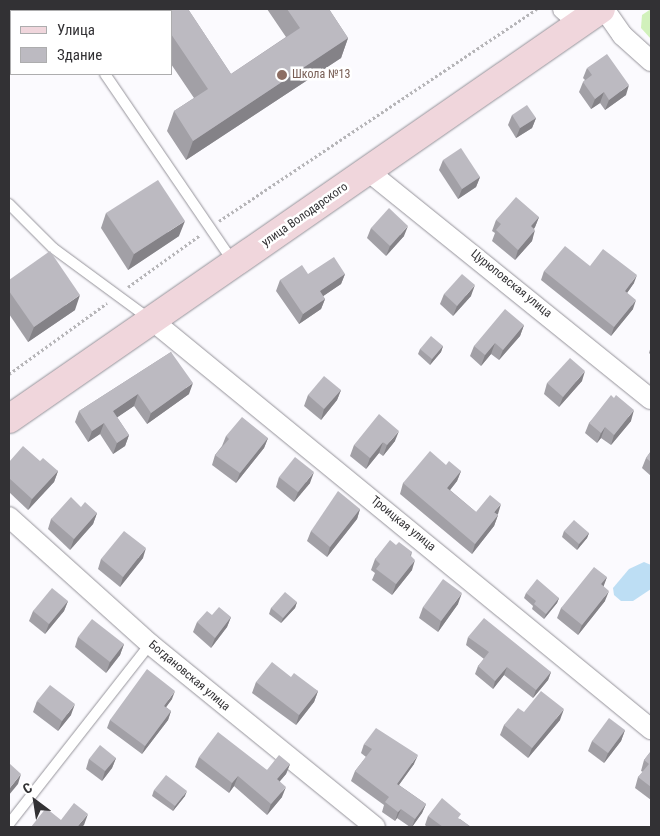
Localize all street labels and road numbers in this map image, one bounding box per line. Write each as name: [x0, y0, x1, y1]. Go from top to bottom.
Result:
street label: улица Володарского: [259, 180, 351, 250]
street label: Цурюповская улица: [468, 247, 554, 321]
street label: Троицкая улица: [368, 494, 438, 554]
street label: Богдановская улица: [145, 638, 233, 714]

